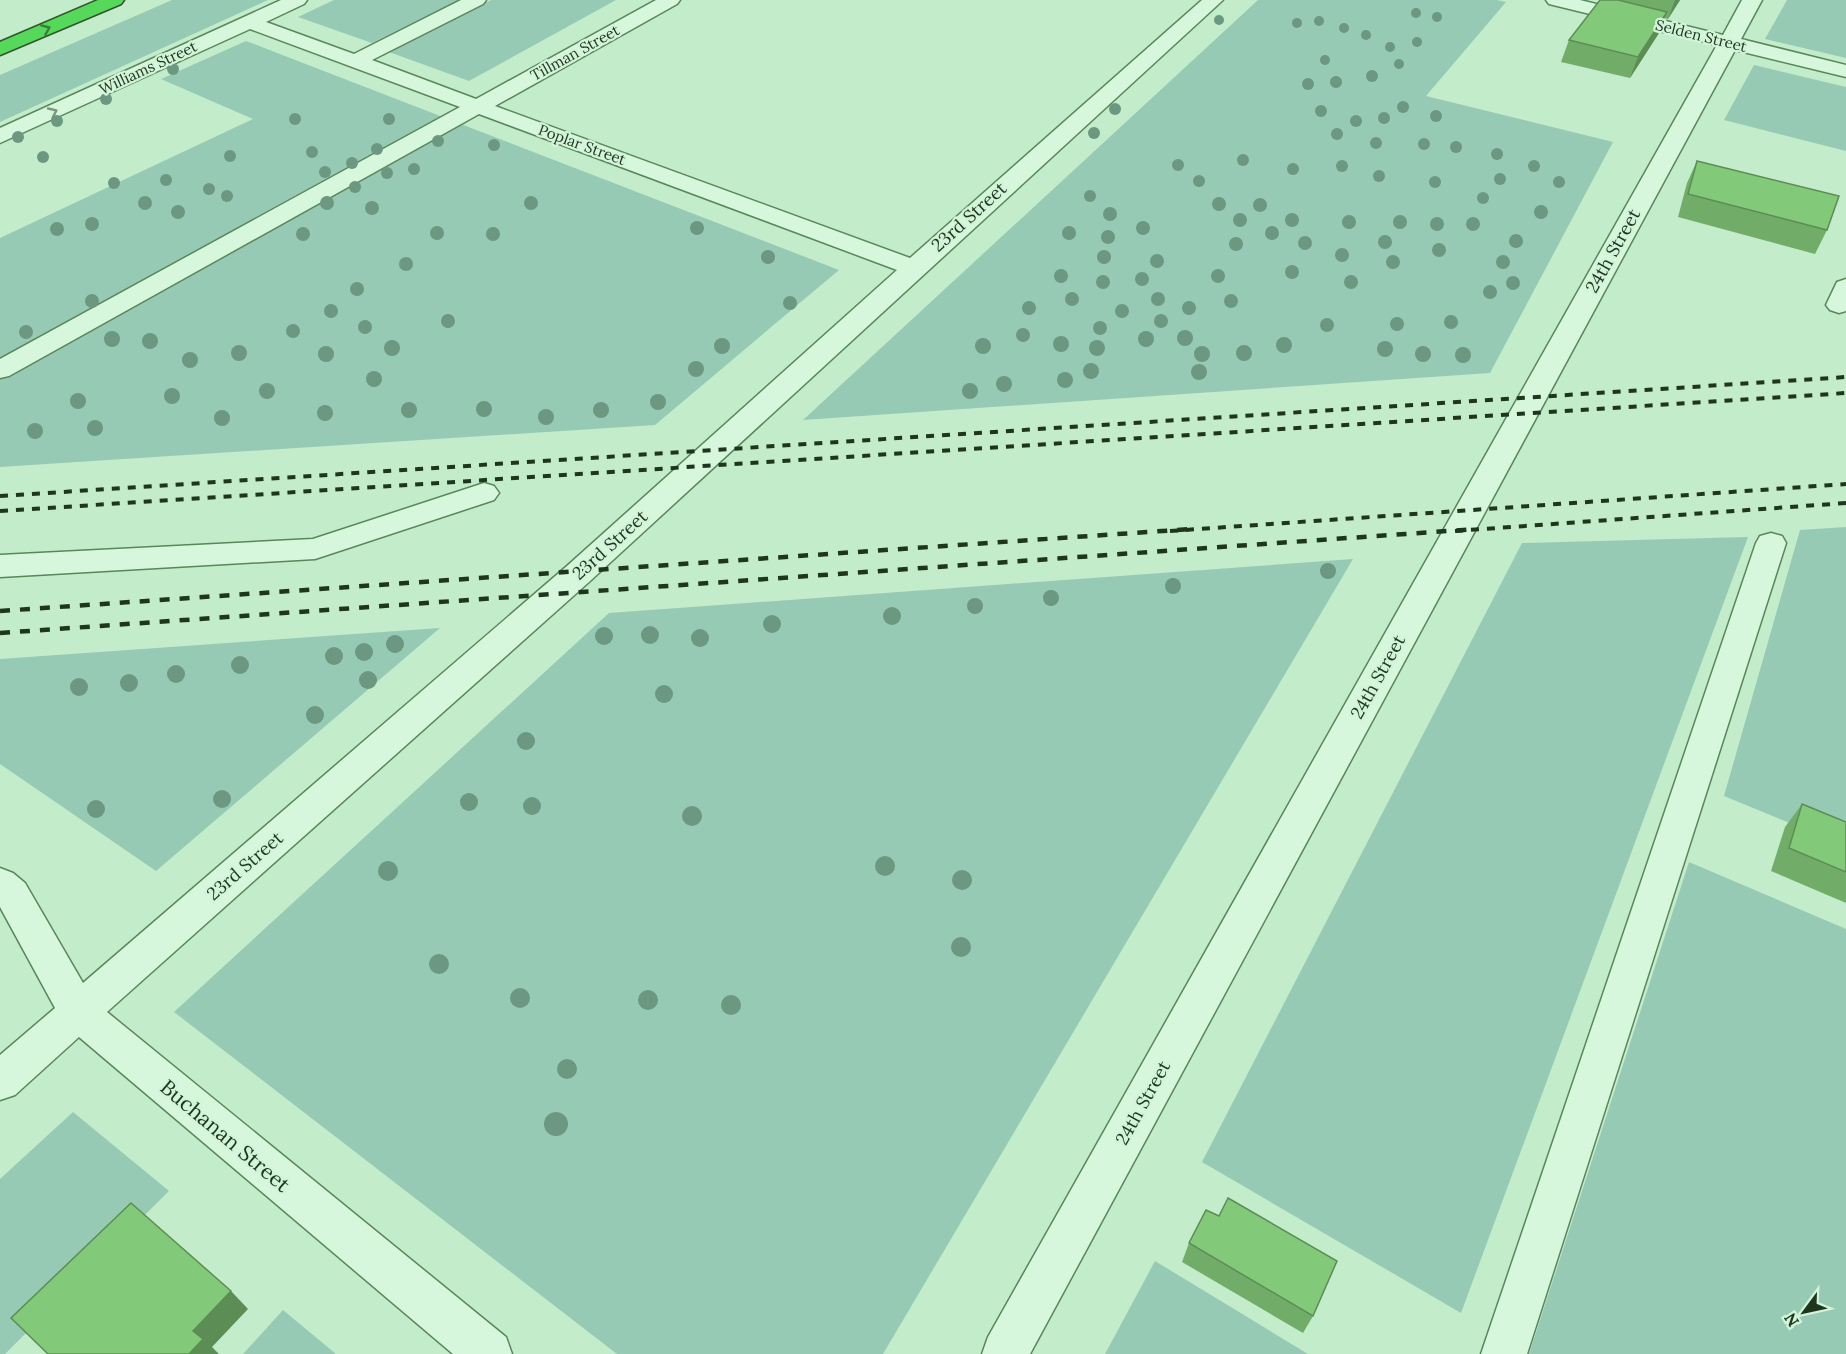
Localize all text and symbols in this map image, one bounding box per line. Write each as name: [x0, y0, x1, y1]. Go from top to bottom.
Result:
street label: Selden Street: [1654, 15, 1749, 56]
street label: Tillman Street: [527, 20, 623, 85]
one-way arrow: [40, 25, 51, 37]
street label: Williams Street: [96, 36, 200, 99]
one-way arrow: [47, 107, 58, 119]
street label: Poplar Street: [536, 120, 629, 169]
street label: 23rd Street: [926, 177, 1011, 256]
street label: 24th Street: [1580, 205, 1645, 297]
street label: 23rd Street: [567, 505, 652, 584]
street label: 24th Street: [1345, 631, 1410, 723]
street label: 23rd Street: [202, 826, 288, 905]
street label: 24th Street: [1110, 1057, 1175, 1149]
street label: Buchanan Street: [155, 1073, 296, 1198]
north arrow: [1774, 1282, 1834, 1342]
text: N: [1780, 1310, 1803, 1331]

